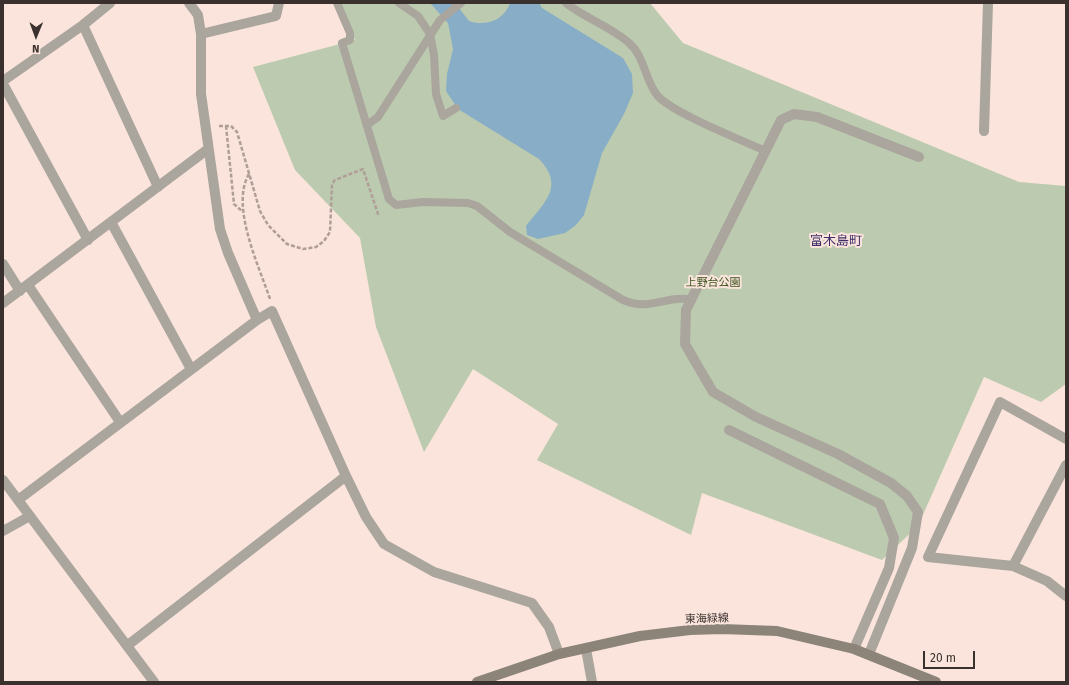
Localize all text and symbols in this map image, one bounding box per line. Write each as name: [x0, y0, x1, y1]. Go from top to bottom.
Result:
north arrow: [16, 16, 56, 56]
text: N: [32, 42, 40, 55]
district label: 富木島町: [810, 233, 862, 249]
park label: 上野台公園: [686, 276, 740, 290]
street label: 東海緑線: [685, 612, 729, 626]
scale bar: [925, 643, 977, 669]
text: 20 m: [930, 651, 956, 665]

